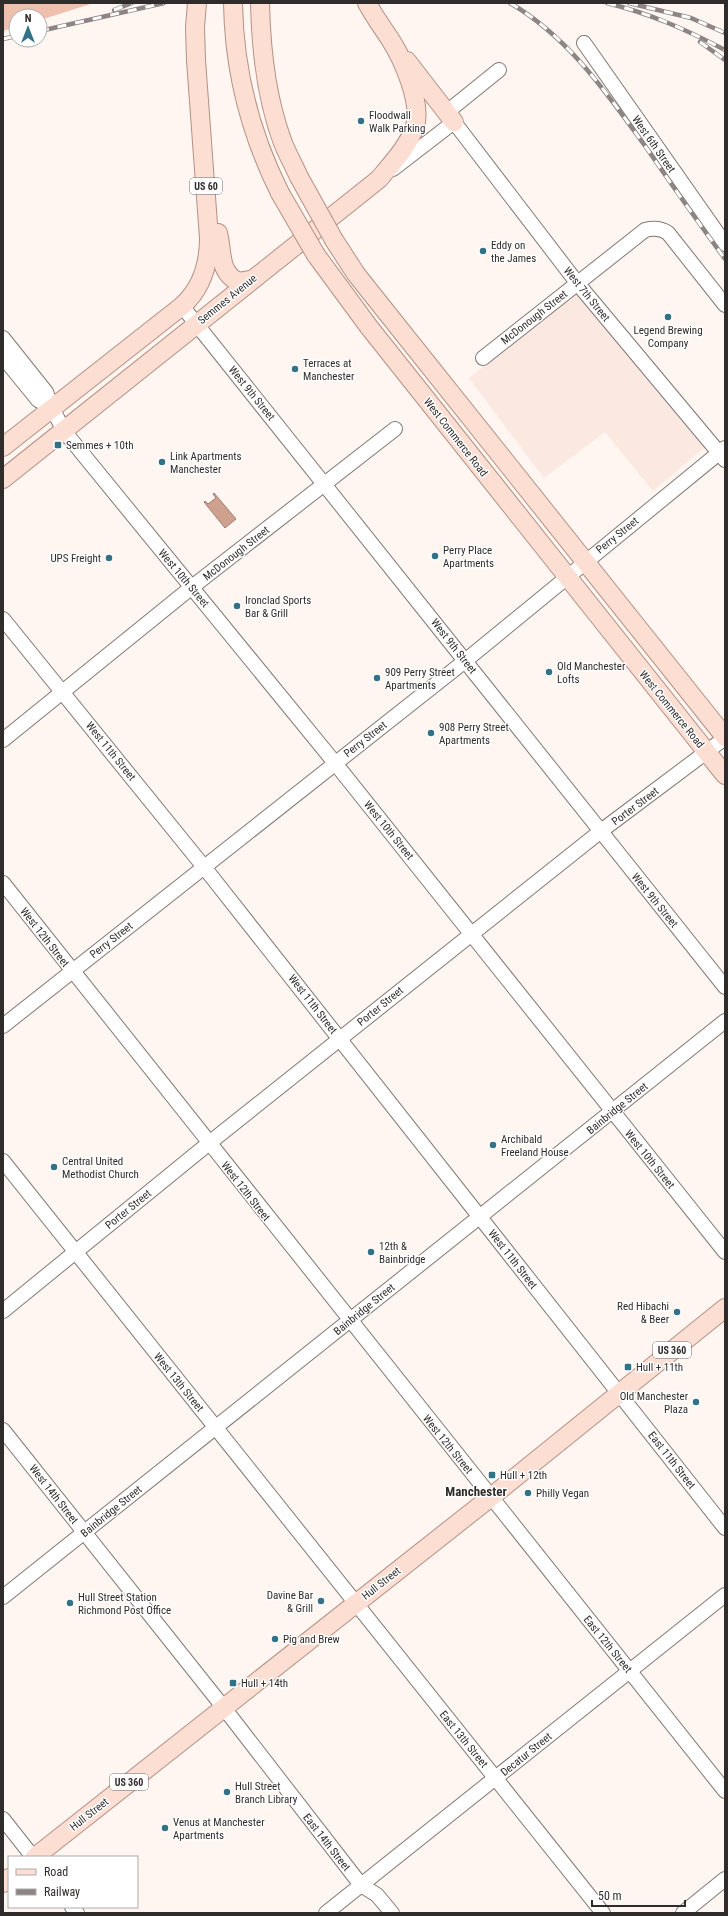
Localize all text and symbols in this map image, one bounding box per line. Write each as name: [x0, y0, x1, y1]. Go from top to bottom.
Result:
north arrow: [8, 8, 48, 48]
text: N: [25, 12, 32, 25]
place label: Floodwall Walk Parking: [369, 109, 425, 135]
street label: West 6th Street: [629, 113, 678, 175]
marker: Floodwall Walk Parking: [356, 116, 366, 126]
road number: US 60: [190, 178, 222, 194]
place label: Eddy on the James: [491, 239, 536, 265]
marker: Eddy on the James: [478, 246, 488, 256]
street label: West 7th Street: [561, 264, 613, 324]
street label: Semmes Avenue: [195, 272, 259, 327]
street label: McDonough Street: [499, 288, 570, 347]
marker: Legend Brewing Company: [663, 312, 673, 322]
place label: Legend Brewing Company: [633, 324, 703, 350]
place label: Terraces at Manchester: [303, 357, 355, 383]
street label: West 9th Street: [226, 363, 278, 423]
marker: Terraces at Manchester: [290, 364, 300, 374]
street label: West Commerce Road: [421, 396, 490, 479]
place label: Semmes + 10th: [66, 439, 134, 452]
marker: Semmes + 10th: [53, 440, 63, 450]
place label: Link Apartments Manchester: [170, 450, 242, 476]
marker: Link Apartments Manchester: [157, 457, 167, 467]
street label: Perry Street: [593, 514, 641, 556]
street label: McDonough Street: [201, 524, 272, 583]
place label: Perry Place Apartments: [443, 544, 494, 570]
street label: West 10th Street: [156, 547, 212, 610]
marker: Perry Place Apartments: [430, 551, 440, 561]
place label: UPS Freight: [50, 552, 101, 565]
marker: UPS Freight: [104, 553, 114, 563]
place label: Ironclad Sports Bar & Grill: [245, 594, 311, 620]
marker: Ironclad Sports Bar & Grill: [232, 601, 242, 611]
street label: West 9th Street: [428, 616, 479, 676]
place label: Old Manchester Lofts: [557, 660, 626, 686]
place label: 909 Perry Street Apartments: [385, 666, 455, 692]
marker: Old Manchester Lofts: [544, 667, 554, 677]
street label: West Commerce Road: [636, 668, 707, 751]
marker: 909 Perry Street Apartments: [372, 673, 382, 683]
street label: West 11th Street: [83, 719, 138, 783]
street label: Perry Street: [341, 719, 389, 760]
place label: 908 Perry Street Apartments: [439, 721, 509, 747]
marker: 908 Perry Street Apartments: [426, 728, 436, 738]
street label: Porter Street: [609, 785, 661, 828]
street label: West 10th Street: [361, 798, 416, 862]
street label: West 9th Street: [629, 870, 681, 930]
street label: West 12th Street: [17, 905, 72, 970]
street label: Perry Street: [87, 920, 135, 961]
street label: West 11th Street: [285, 972, 340, 1037]
street label: Porter Street: [355, 984, 406, 1029]
street label: Bainbridge Street: [584, 1080, 650, 1137]
street label: West 10th Street: [622, 1127, 677, 1191]
place label: Archibald Freeland House: [501, 1133, 569, 1159]
marker: Archibald Freeland House: [488, 1140, 498, 1150]
place label: Central United Methodist Church: [62, 1155, 139, 1181]
street label: West 12th Street: [218, 1159, 273, 1224]
marker: Central United Methodist Church: [49, 1162, 59, 1172]
street label: Porter Street: [103, 1187, 154, 1232]
street label: West 11th Street: [485, 1227, 540, 1292]
place label: 12th & Bainbridge: [379, 1240, 425, 1266]
marker: 12th & Bainbridge: [366, 1247, 376, 1257]
street label: Bainbridge Street: [331, 1281, 397, 1338]
place label: Red Hibachi & Beer: [617, 1300, 670, 1326]
marker: Red Hibachi & Beer: [672, 1307, 682, 1317]
road number: US 360: [653, 1342, 691, 1358]
street label: West 13th Street: [151, 1350, 206, 1414]
place label: Hull + 11th: [636, 1361, 683, 1374]
marker: Hull + 11th: [623, 1362, 633, 1372]
place label: Old Manchester Plaza: [620, 1390, 689, 1416]
marker: Old Manchester Plaza: [691, 1397, 701, 1407]
street label: West 12th Street: [420, 1412, 475, 1476]
street label: East 11th Street: [645, 1429, 698, 1492]
street label: West 14th Street: [26, 1462, 81, 1527]
place label: Hull + 12th: [500, 1469, 547, 1482]
marker: Hull + 12th: [487, 1470, 497, 1480]
street label: Bainbridge Street: [78, 1483, 144, 1540]
district label: Manchester: [445, 1484, 507, 1499]
place label: Philly Vegan: [536, 1487, 589, 1500]
marker: Philly Vegan: [523, 1488, 533, 1498]
street label: Hull Street: [359, 1564, 403, 1603]
place label: Davine Bar & Grill: [267, 1589, 314, 1615]
place label: Hull Street Station Richmond Post Office: [78, 1591, 171, 1617]
marker: Davine Bar & Grill: [316, 1596, 326, 1606]
marker: Hull Street Station Richmond Post Office: [65, 1598, 75, 1608]
street label: East 12th Street: [581, 1613, 634, 1675]
place label: Pig and Brew: [283, 1633, 340, 1646]
marker: Pig and Brew: [270, 1634, 280, 1644]
place label: Hull + 14th: [241, 1677, 288, 1690]
marker: Hull + 14th: [228, 1678, 238, 1688]
street label: East 13th Street: [437, 1708, 490, 1770]
street label: Decatur Street: [498, 1730, 555, 1779]
road number: US 360: [110, 1774, 148, 1790]
place label: Hull Street Branch Library: [235, 1780, 298, 1806]
marker: Hull Street Branch Library: [222, 1787, 232, 1797]
street label: Hull Street: [67, 1795, 111, 1834]
street label: East 14th Street: [300, 1811, 353, 1874]
place label: Venus at Manchester Apartments: [173, 1816, 265, 1842]
marker: Venus at Manchester Apartments: [160, 1823, 170, 1833]
legend: [8, 1856, 138, 1908]
text: Road: [44, 1865, 68, 1879]
scale bar: [592, 1882, 685, 1908]
text: Railway: [44, 1885, 80, 1899]
text: 50 m: [598, 1889, 622, 1903]

